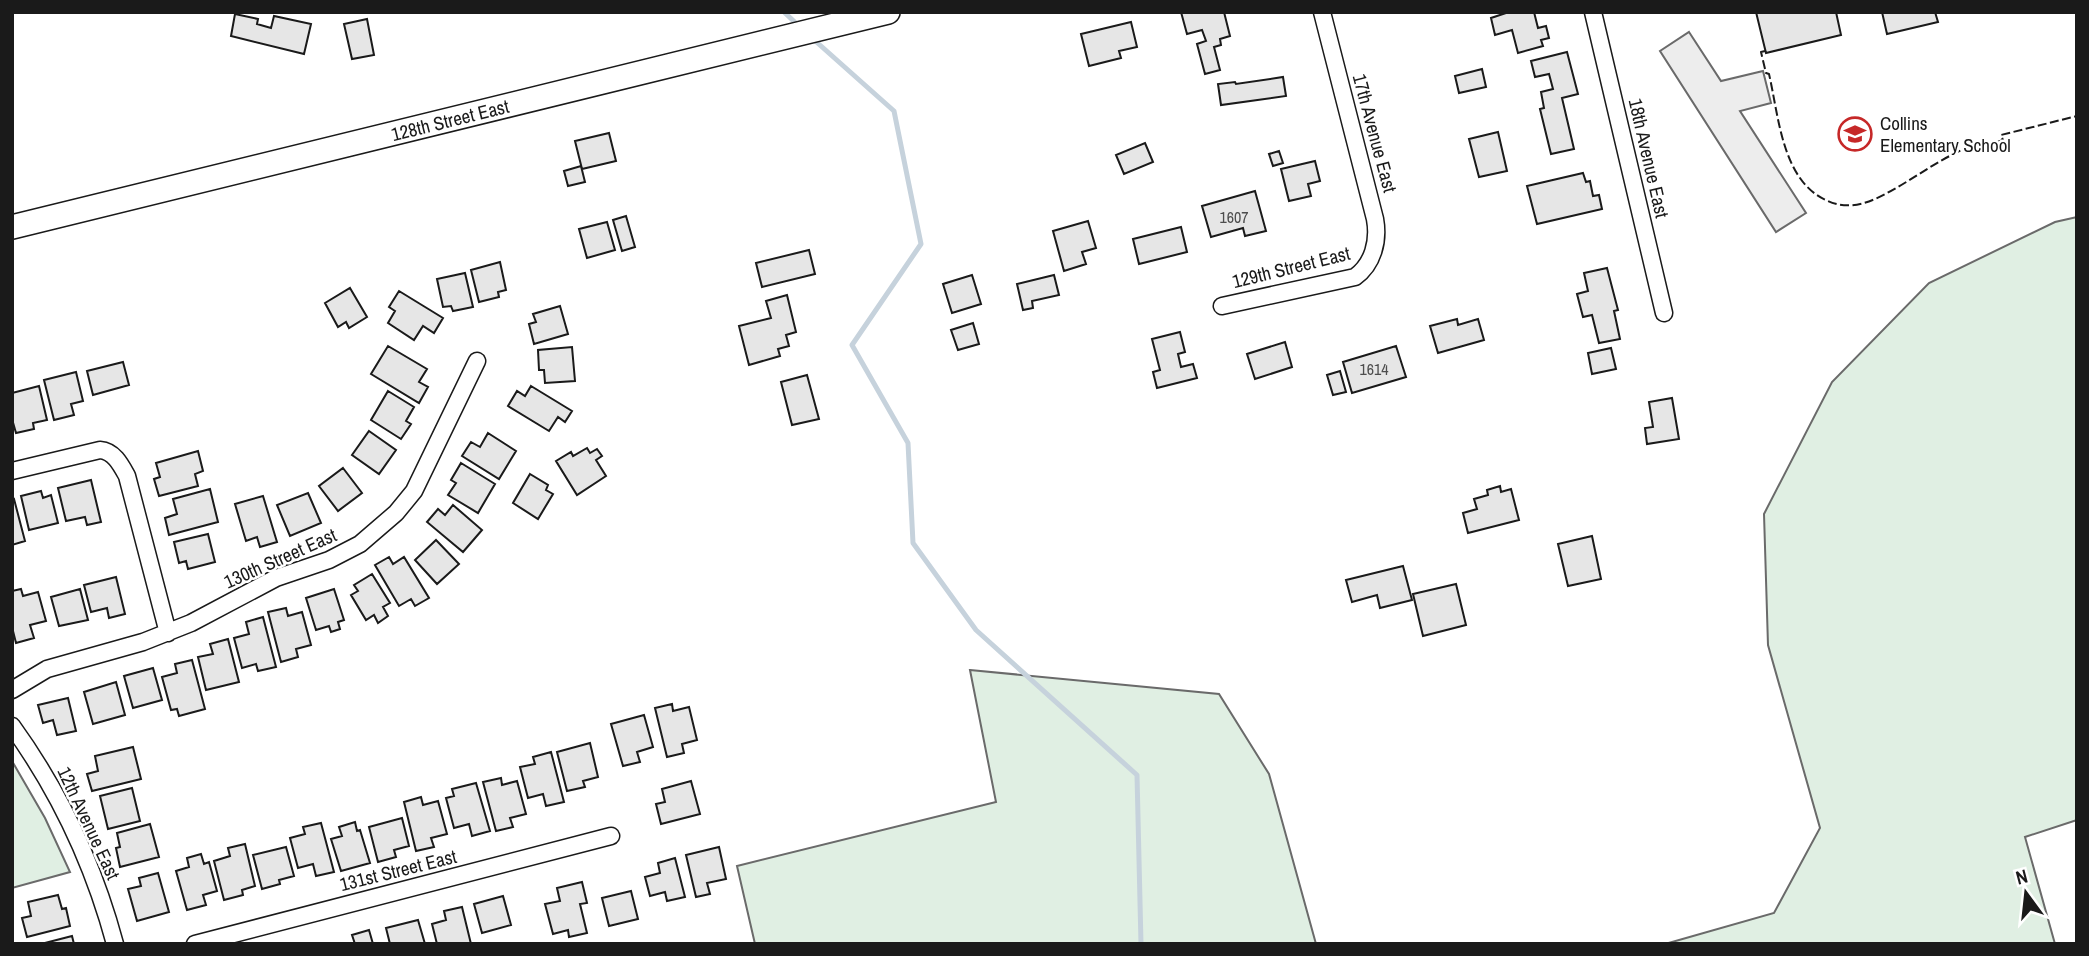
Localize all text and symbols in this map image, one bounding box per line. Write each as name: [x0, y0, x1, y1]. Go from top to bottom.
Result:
street label: 17th Avenue East: [1347, 71, 1404, 196]
street label: 128th Street East: [388, 93, 512, 147]
street label: 18th Avenue East: [1623, 96, 1676, 221]
place label: Collins Elementary School: [1880, 110, 2011, 158]
school or university icon: Collins Elementary School: [1836, 115, 1874, 153]
house number: 1607: [1219, 206, 1249, 228]
street label: 129th Street East: [1229, 240, 1353, 294]
house number: 1614: [1359, 358, 1389, 380]
street label: 130th Street East: [220, 521, 341, 594]
street label: 12th Avenue East: [51, 762, 127, 884]
street label: 131st Street East: [337, 843, 460, 897]
north arrow: [1991, 858, 2061, 928]
text: N: [2013, 863, 2030, 891]

